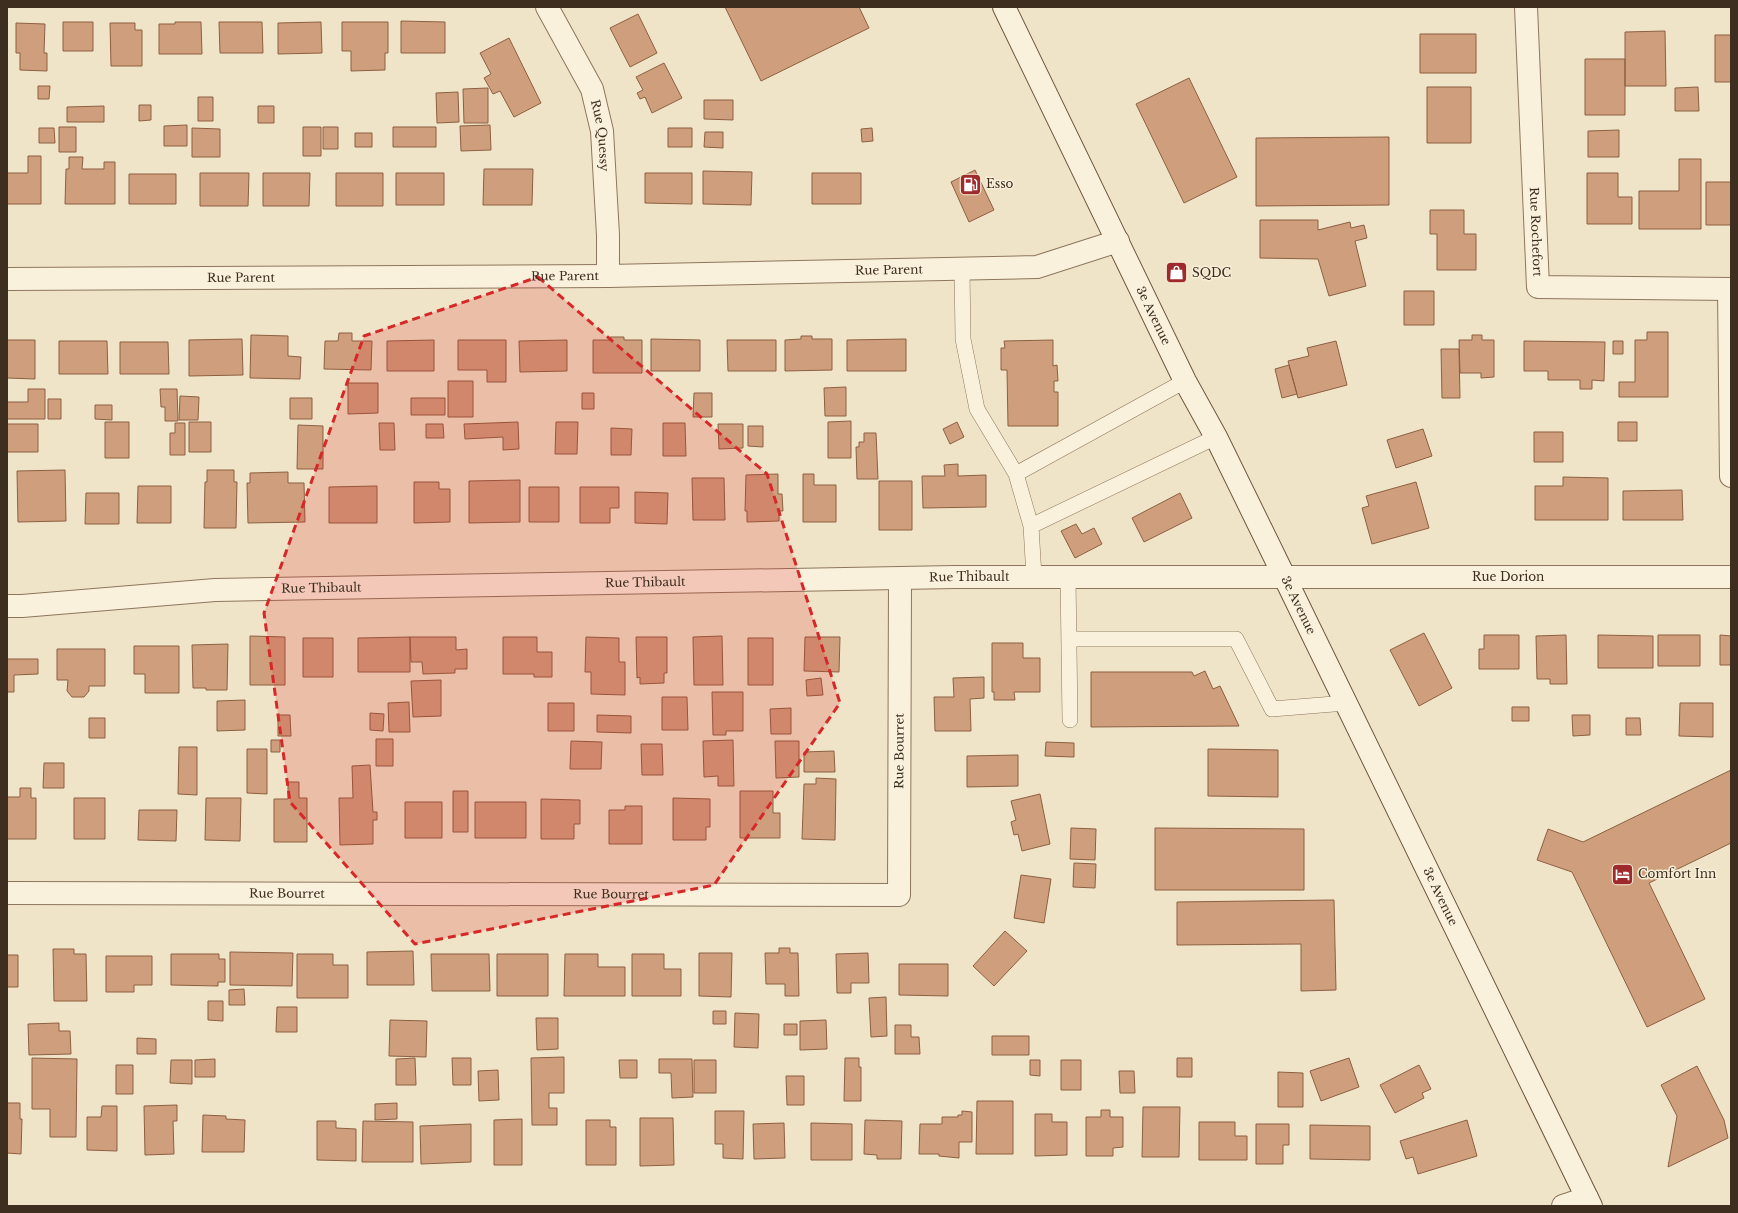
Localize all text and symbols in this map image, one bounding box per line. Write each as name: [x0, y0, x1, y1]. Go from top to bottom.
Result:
street label: Rue Quessy: [588, 98, 612, 172]
fuel station icon: Esso: [958, 171, 984, 197]
place label: Esso: [986, 176, 1014, 191]
street label: Rue Rochefort: [1527, 187, 1546, 277]
shop icon: SQDC: [1164, 260, 1190, 286]
street label: Rue Parent: [855, 261, 923, 278]
place label: SQDC: [1192, 265, 1231, 280]
street label: Rue Parent: [531, 268, 599, 283]
street label: Rue Parent: [207, 270, 275, 285]
street label: 3e Avenue: [1133, 284, 1174, 347]
street label: Rue Thibault: [929, 569, 1010, 584]
street label: Rue Dorion: [1472, 569, 1544, 584]
street label: Rue Thibault: [605, 574, 686, 590]
street label: 3e Avenue: [1278, 574, 1319, 637]
street label: Rue Thibault: [281, 579, 362, 596]
street label: Rue Bourret: [891, 713, 907, 789]
hotel icon: Comfort Inn: [1609, 861, 1635, 887]
street label: 3e Avenue: [1420, 865, 1461, 928]
place label: Comfort Inn: [1638, 866, 1716, 881]
street label: Rue Bourret: [249, 886, 325, 901]
street label: Rue Bourret: [573, 886, 649, 901]

